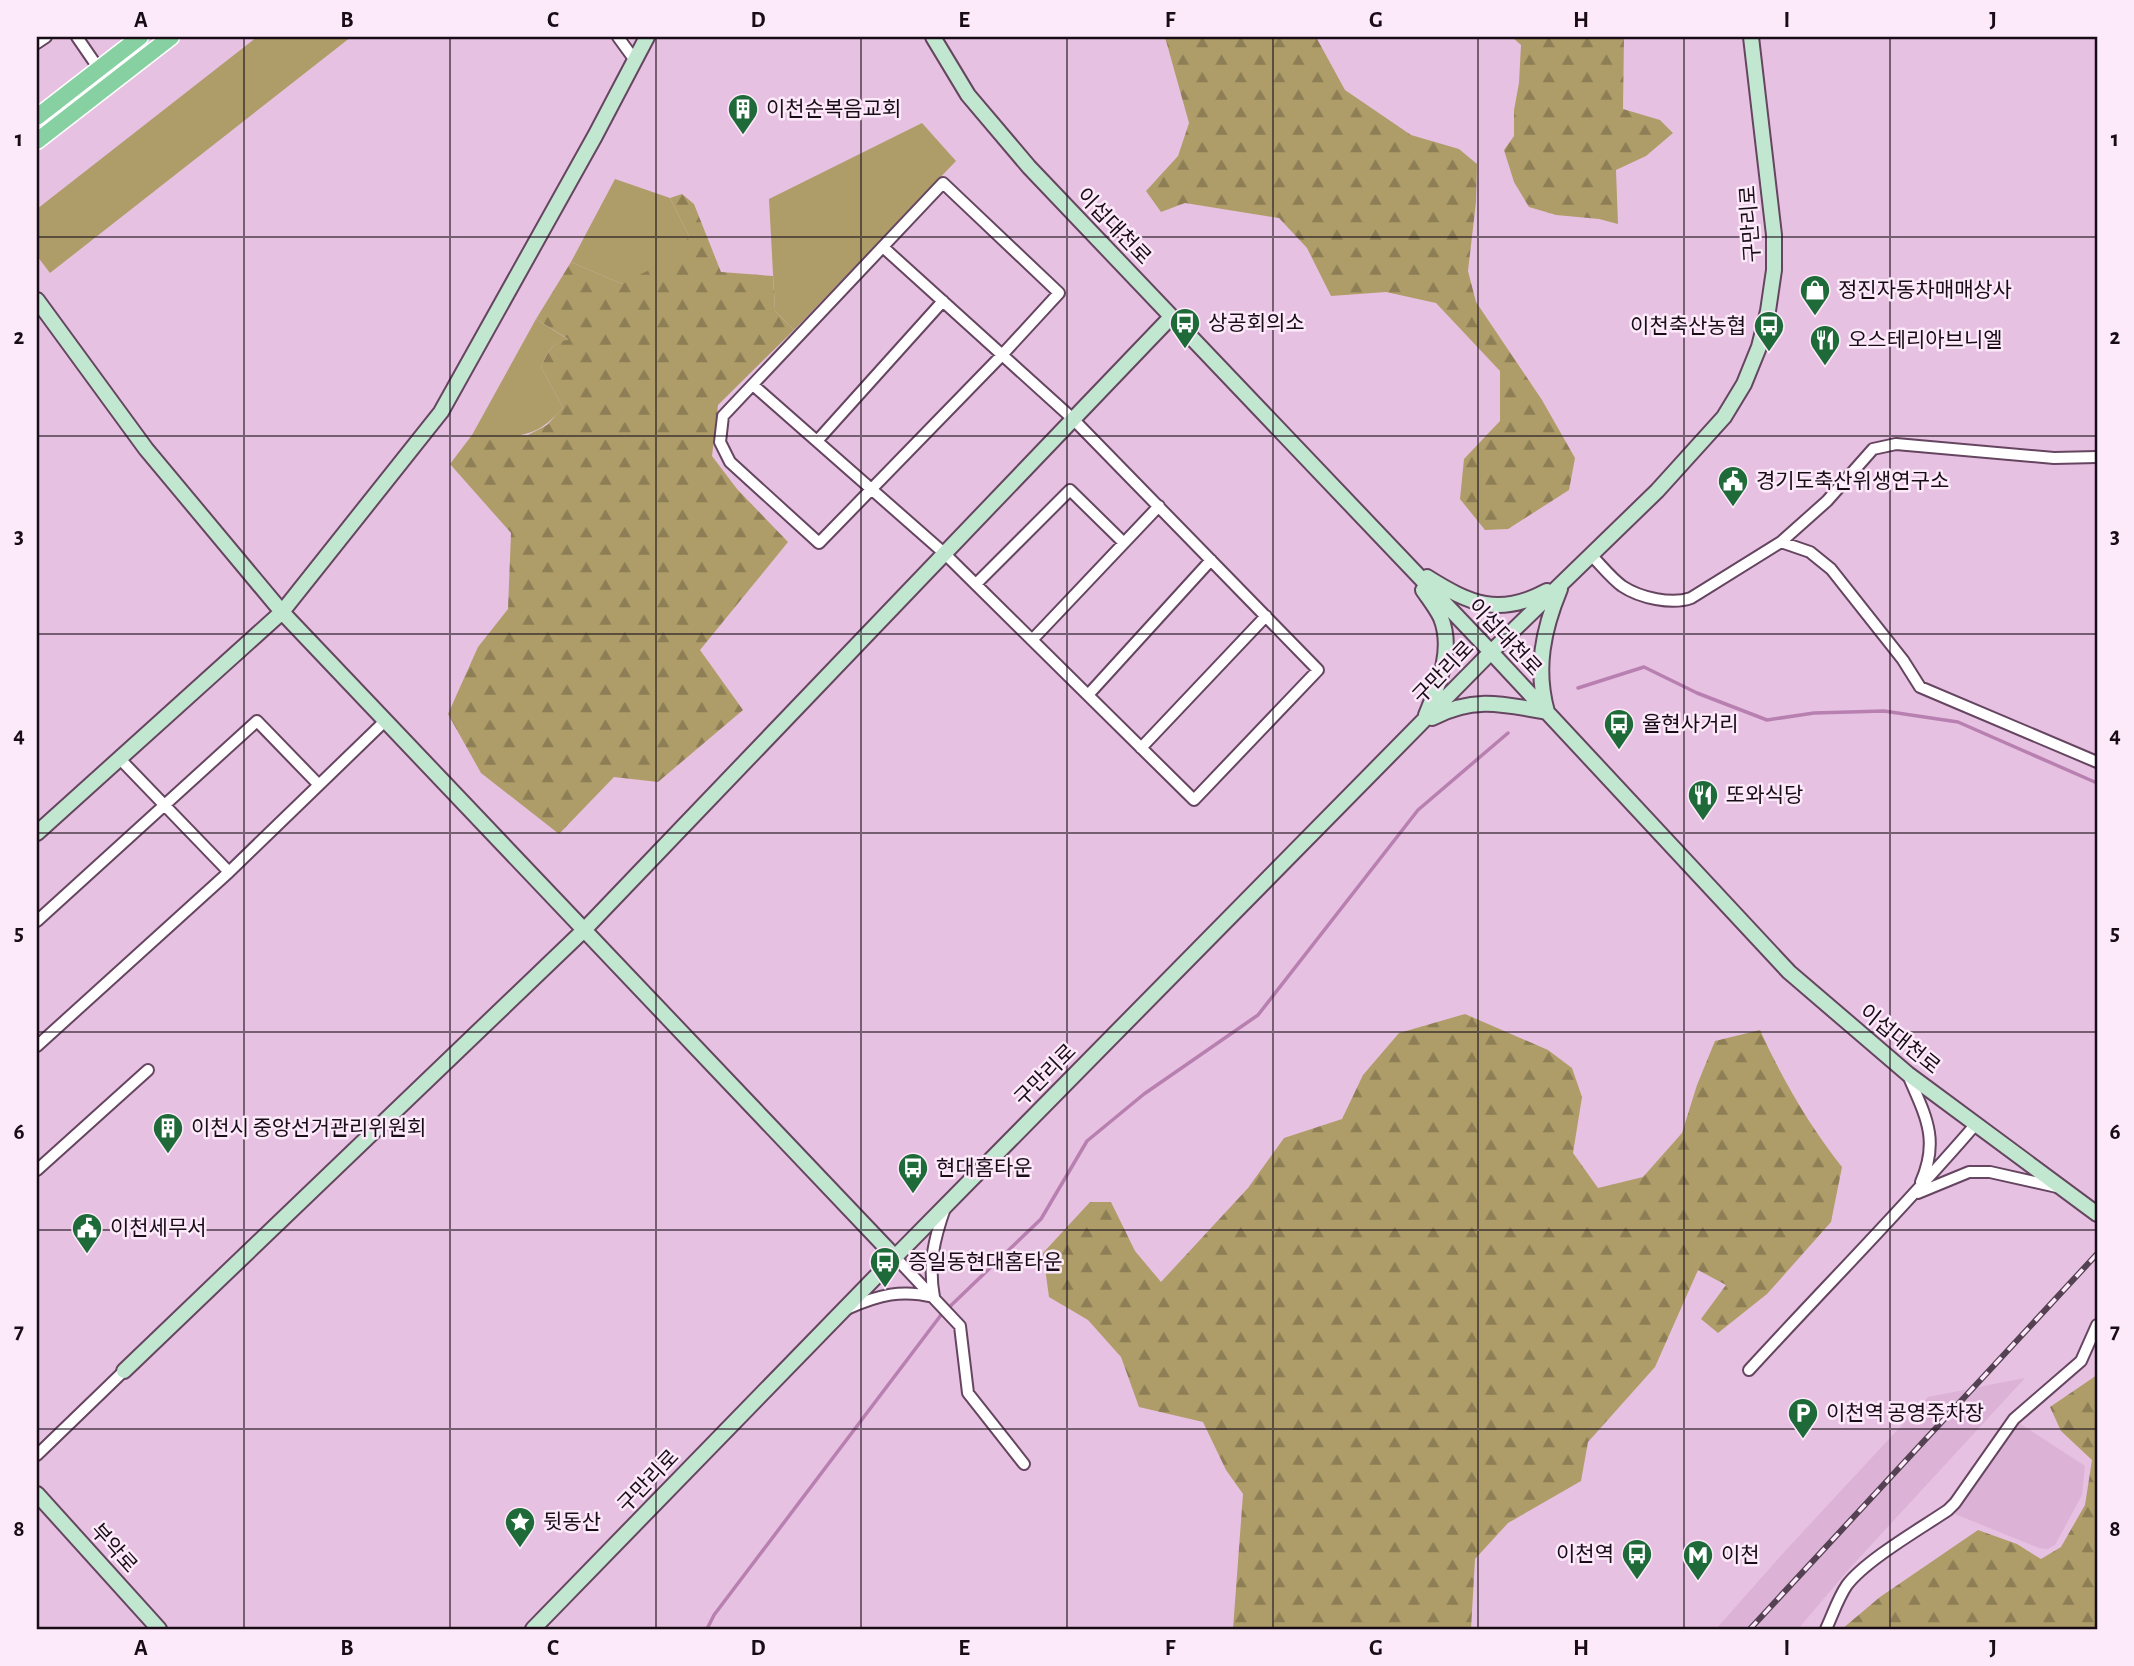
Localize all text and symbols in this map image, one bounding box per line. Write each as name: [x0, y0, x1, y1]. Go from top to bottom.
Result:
text: A: [134, 9, 148, 32]
text: B: [340, 9, 354, 32]
text: C: [547, 9, 559, 32]
text: D: [750, 9, 766, 32]
text: E: [958, 9, 970, 32]
text: F: [1165, 9, 1176, 32]
text: G: [1369, 9, 1383, 32]
text: H: [1573, 9, 1589, 32]
text: I: [1784, 9, 1790, 32]
text: J: [1989, 9, 1997, 32]
building icon: 이천순복음교회: [726, 92, 760, 136]
place label: 이천순복음교회: [766, 98, 901, 120]
text: 1: [15, 128, 23, 151]
text: 1: [2111, 128, 2119, 151]
street label: 이섭대천로: [1073, 184, 1155, 268]
street label: 구만리로: [1736, 185, 1764, 263]
shop icon: 정진자동차매매상사: [1798, 273, 1832, 317]
place label: 정진자동차매매상사: [1838, 279, 2012, 301]
bus stop icon: 상공회의소: [1168, 306, 1202, 350]
bus stop icon: 이천축산농협: [1752, 309, 1786, 353]
place label: 상공회의소: [1208, 312, 1305, 334]
place label: 이천축산농협: [1630, 315, 1746, 337]
restaurant icon: 오스테리아브니엘: [1808, 323, 1842, 367]
text: 2: [14, 326, 25, 349]
text: 2: [2110, 326, 2121, 349]
place label: 오스테리아브니엘: [1848, 329, 2003, 351]
public building icon: 경기도축산위생연구소: [1716, 464, 1750, 508]
place label: 경기도축산위생연구소: [1756, 470, 1949, 492]
text: 3: [14, 525, 24, 548]
text: 3: [2110, 525, 2120, 548]
street label: 이섭대천로: [1464, 594, 1546, 680]
street label: 구만리로: [1408, 637, 1478, 707]
bus stop icon: 율현사거리: [1602, 707, 1636, 751]
place label: 율현사거리: [1642, 713, 1739, 735]
text: 4: [13, 724, 25, 747]
text: 4: [2109, 724, 2121, 747]
restaurant icon: 또와식당: [1686, 778, 1720, 822]
place label: 또와식당: [1726, 784, 1803, 806]
text: 5: [14, 922, 24, 945]
text: 5: [2110, 922, 2120, 945]
street label: 이섭대천로: [1856, 1000, 1944, 1078]
street label: 구만리로: [1010, 1040, 1080, 1110]
building icon: 이천시 중앙선거관리위원회: [151, 1111, 185, 1155]
place label: 이천시 중앙선거관리위원회: [191, 1117, 426, 1139]
text: 6: [13, 1121, 25, 1144]
text: 6: [2109, 1121, 2121, 1144]
bus stop icon: 현대홈타운: [896, 1151, 930, 1195]
place label: 현대홈타운: [936, 1157, 1033, 1179]
public building icon: 이천세무서: [70, 1211, 104, 1255]
place label: 이천세무서: [110, 1217, 207, 1239]
bus stop icon: 증일동현대홈타운: [868, 1245, 902, 1289]
place label: 증일동현대홈타운: [908, 1251, 1063, 1273]
text: 7: [14, 1320, 24, 1343]
text: 7: [2110, 1320, 2120, 1343]
parking icon: 이천역 공영주차장: [1786, 1396, 1820, 1440]
place label: 이천역 공영주차장: [1826, 1402, 1984, 1424]
street label: 구만리로: [613, 1446, 683, 1516]
place icon: 뒷동산: [503, 1505, 537, 1549]
place label: 뒷동산: [543, 1511, 601, 1533]
text: 8: [13, 1518, 25, 1541]
text: 8: [2109, 1518, 2121, 1541]
street label: 부악로: [86, 1519, 142, 1577]
bus stop icon: 이천역: [1620, 1537, 1654, 1581]
metro station icon: 이천: [1681, 1538, 1715, 1582]
place label: 이천역: [1556, 1543, 1614, 1565]
place label: 이천: [1721, 1544, 1760, 1566]
text: A: [134, 1637, 148, 1660]
text: B: [340, 1637, 354, 1660]
text: C: [547, 1637, 559, 1660]
text: D: [750, 1637, 766, 1660]
text: E: [958, 1637, 970, 1660]
text: F: [1165, 1637, 1176, 1660]
text: G: [1369, 1637, 1383, 1660]
text: H: [1573, 1637, 1589, 1660]
text: I: [1784, 1637, 1790, 1660]
text: J: [1989, 1637, 1997, 1660]

